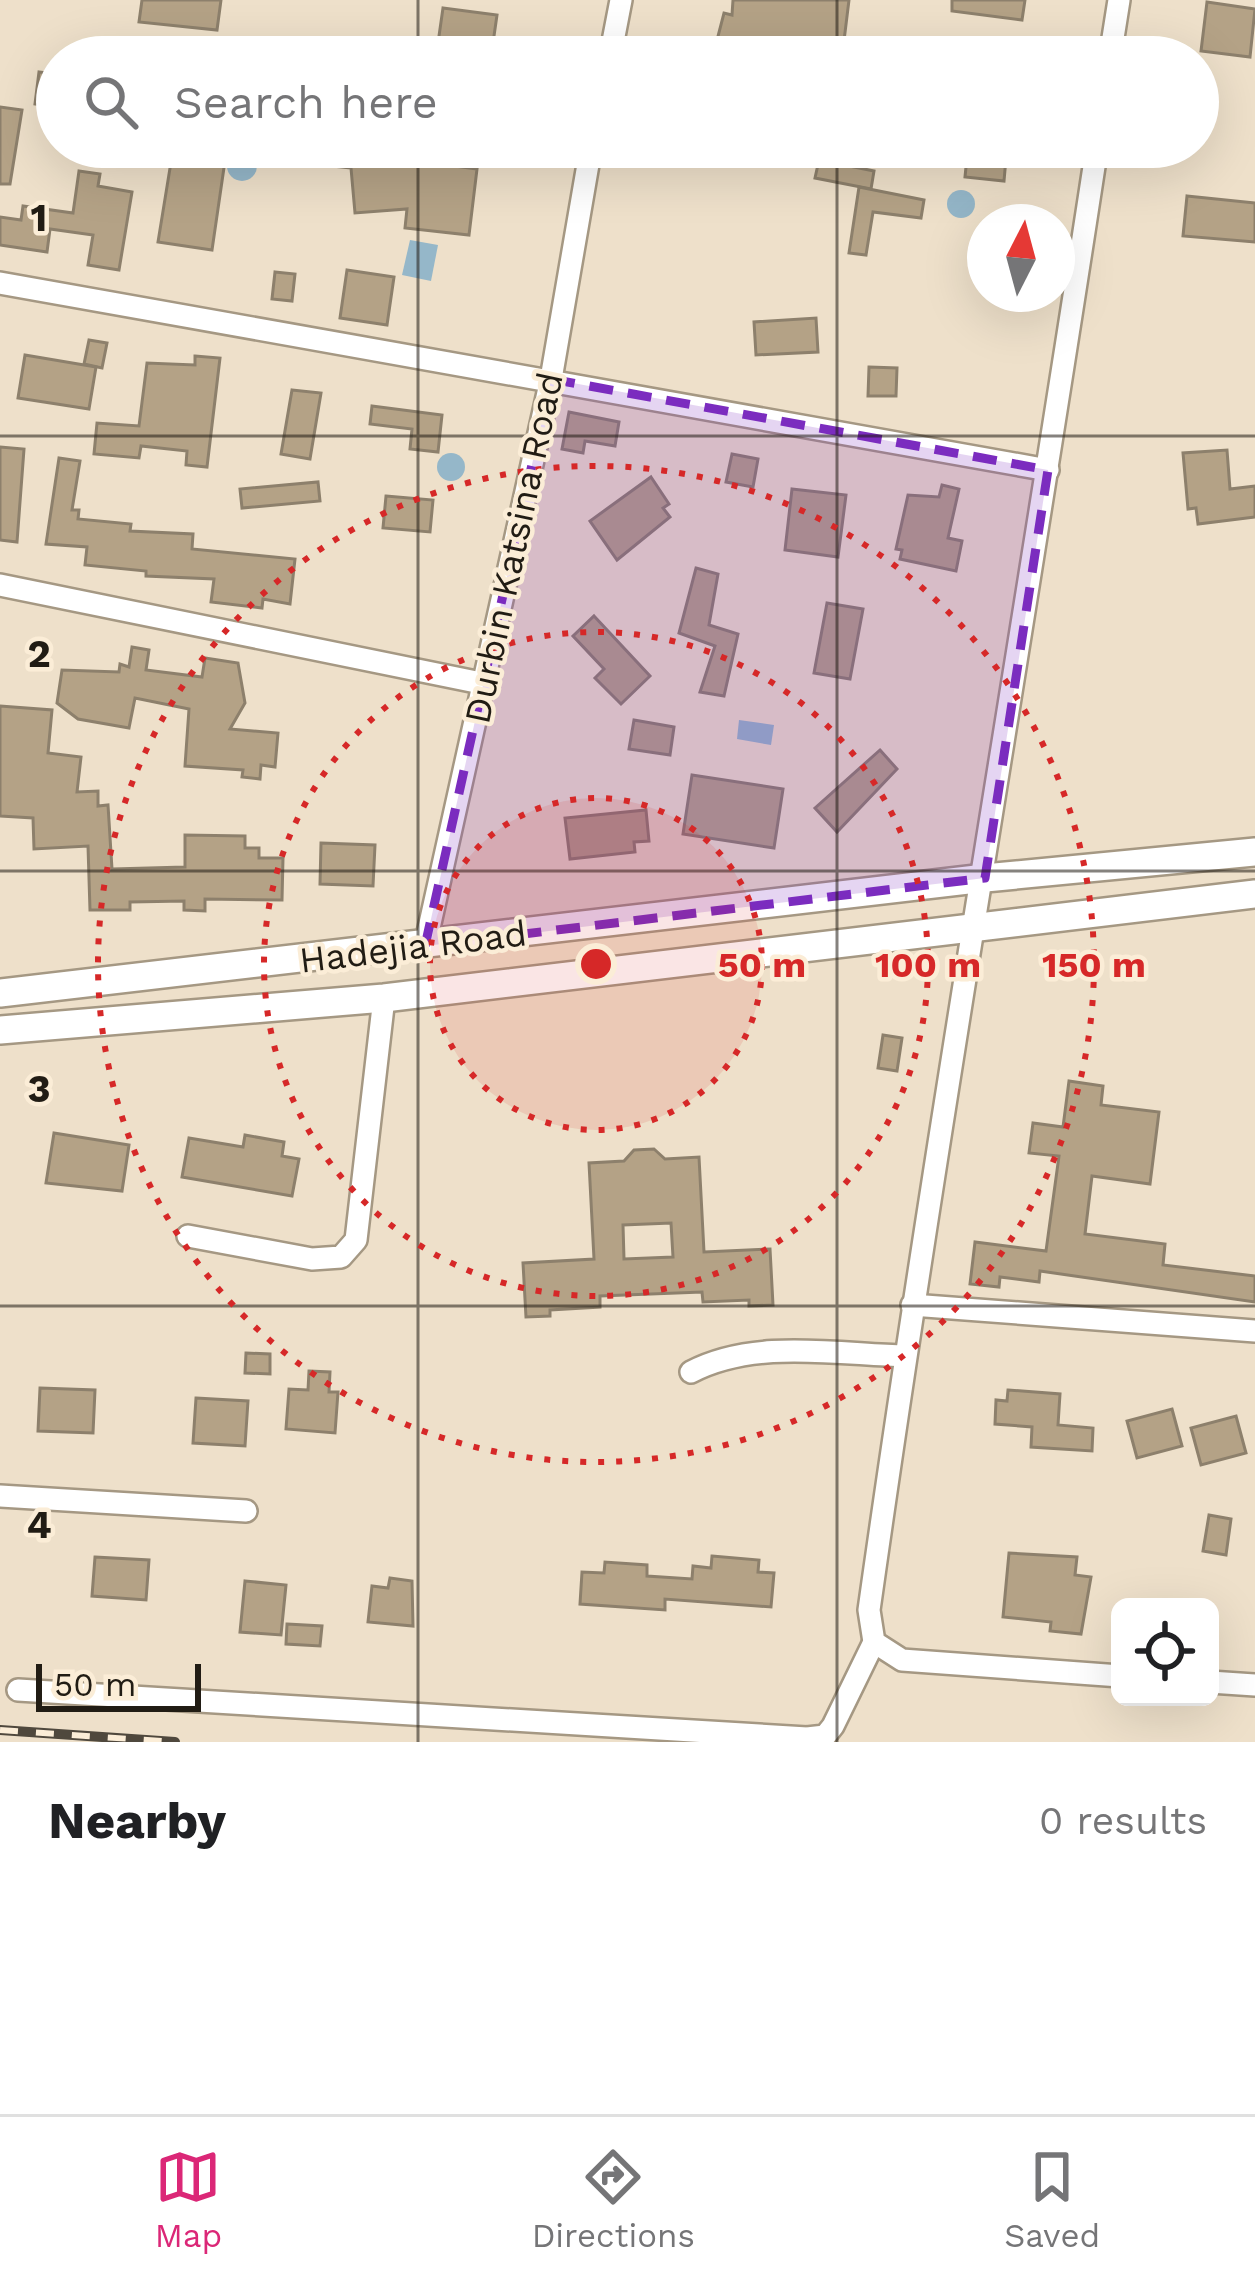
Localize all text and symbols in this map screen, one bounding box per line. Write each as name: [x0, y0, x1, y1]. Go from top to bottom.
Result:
search box: [36, 36, 1219, 168]
icon: search: [78, 69, 144, 135]
text: Search here: [174, 76, 438, 129]
text: 1: [31, 195, 47, 240]
north arrow: [967, 204, 1075, 312]
street label: Durbin Katsina Road: [456, 369, 572, 727]
text: 2: [27, 631, 51, 676]
street label: Hadejia Road: [297, 912, 529, 982]
centre of rings: [575, 943, 617, 985]
text: 50 m: [718, 944, 806, 986]
text: 100 m: [875, 944, 981, 986]
text: 150 m: [1042, 944, 1146, 986]
text: 3: [27, 1066, 51, 1111]
text: 4: [26, 1502, 52, 1547]
map controls: [1111, 1598, 1219, 1706]
button: locate: [1111, 1598, 1219, 1706]
scale bar: [36, 1658, 201, 1711]
text: 50 m: [54, 1665, 136, 1704]
text: Nearby: [48, 1791, 226, 1850]
text: 0 results: [1039, 1798, 1207, 1843]
tab: Map: [155, 2144, 222, 2255]
tab: Directions: [532, 2144, 695, 2255]
tab: Saved: [1004, 2144, 1100, 2255]

